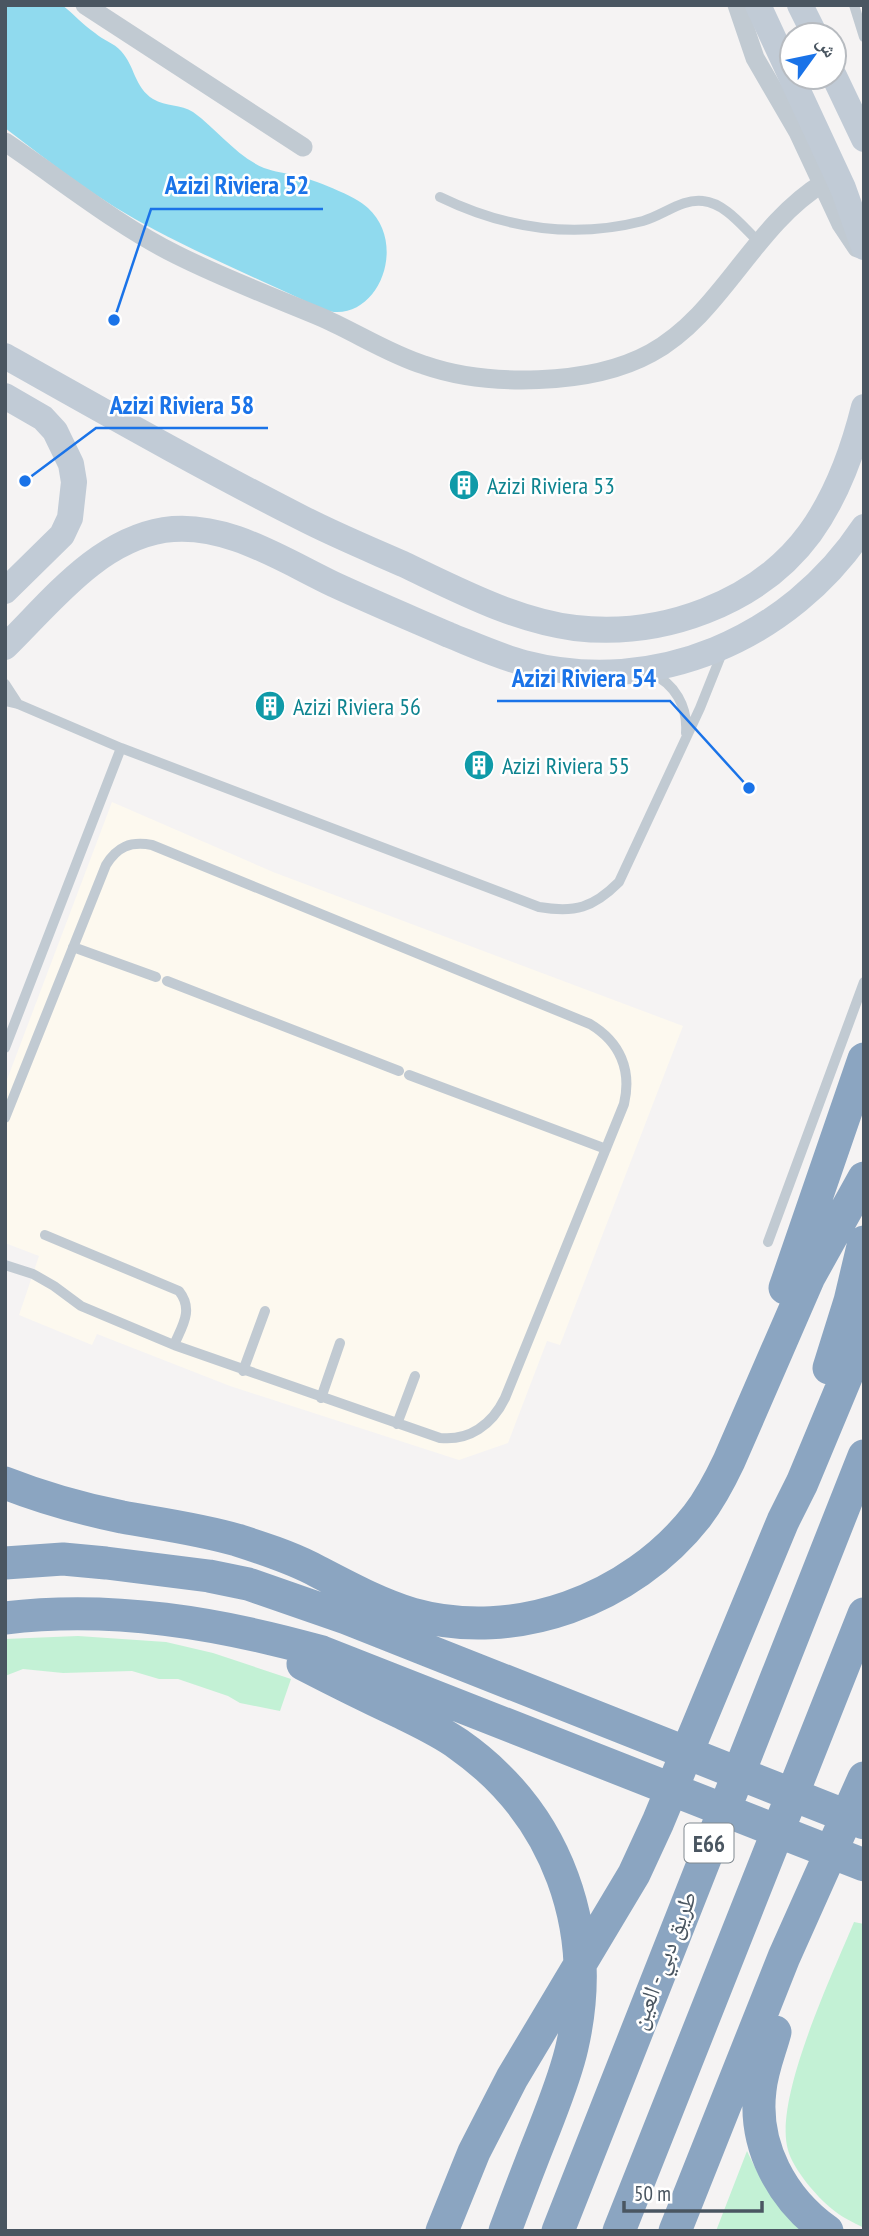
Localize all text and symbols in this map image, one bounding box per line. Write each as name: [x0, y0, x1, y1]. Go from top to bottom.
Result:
north arrow: [778, 21, 848, 91]
text: ش: [812, 32, 843, 62]
callout: Azizi Riviera 52: [151, 162, 323, 209]
text: Azizi Riviera 52: [164, 168, 309, 201]
callout: Azizi Riviera 58: [96, 381, 268, 428]
text: Azizi Riviera 58: [109, 388, 254, 421]
building icon: Azizi Riviera 53: [447, 468, 481, 502]
place label: Azizi Riviera 53: [487, 470, 615, 501]
callout: Azizi Riviera 54: [497, 654, 670, 701]
text: Azizi Riviera 54: [511, 661, 657, 694]
building icon: Azizi Riviera 56: [253, 689, 287, 723]
place label: Azizi Riviera 56: [293, 691, 421, 722]
building icon: Azizi Riviera 55: [462, 748, 496, 782]
place label: Azizi Riviera 55: [502, 750, 630, 781]
road number: E66: [684, 1824, 734, 1862]
street label: طريق دبي - العين: [622, 1886, 707, 2035]
scale bar: [624, 2170, 762, 2214]
text: 50 m: [634, 2180, 671, 2207]

